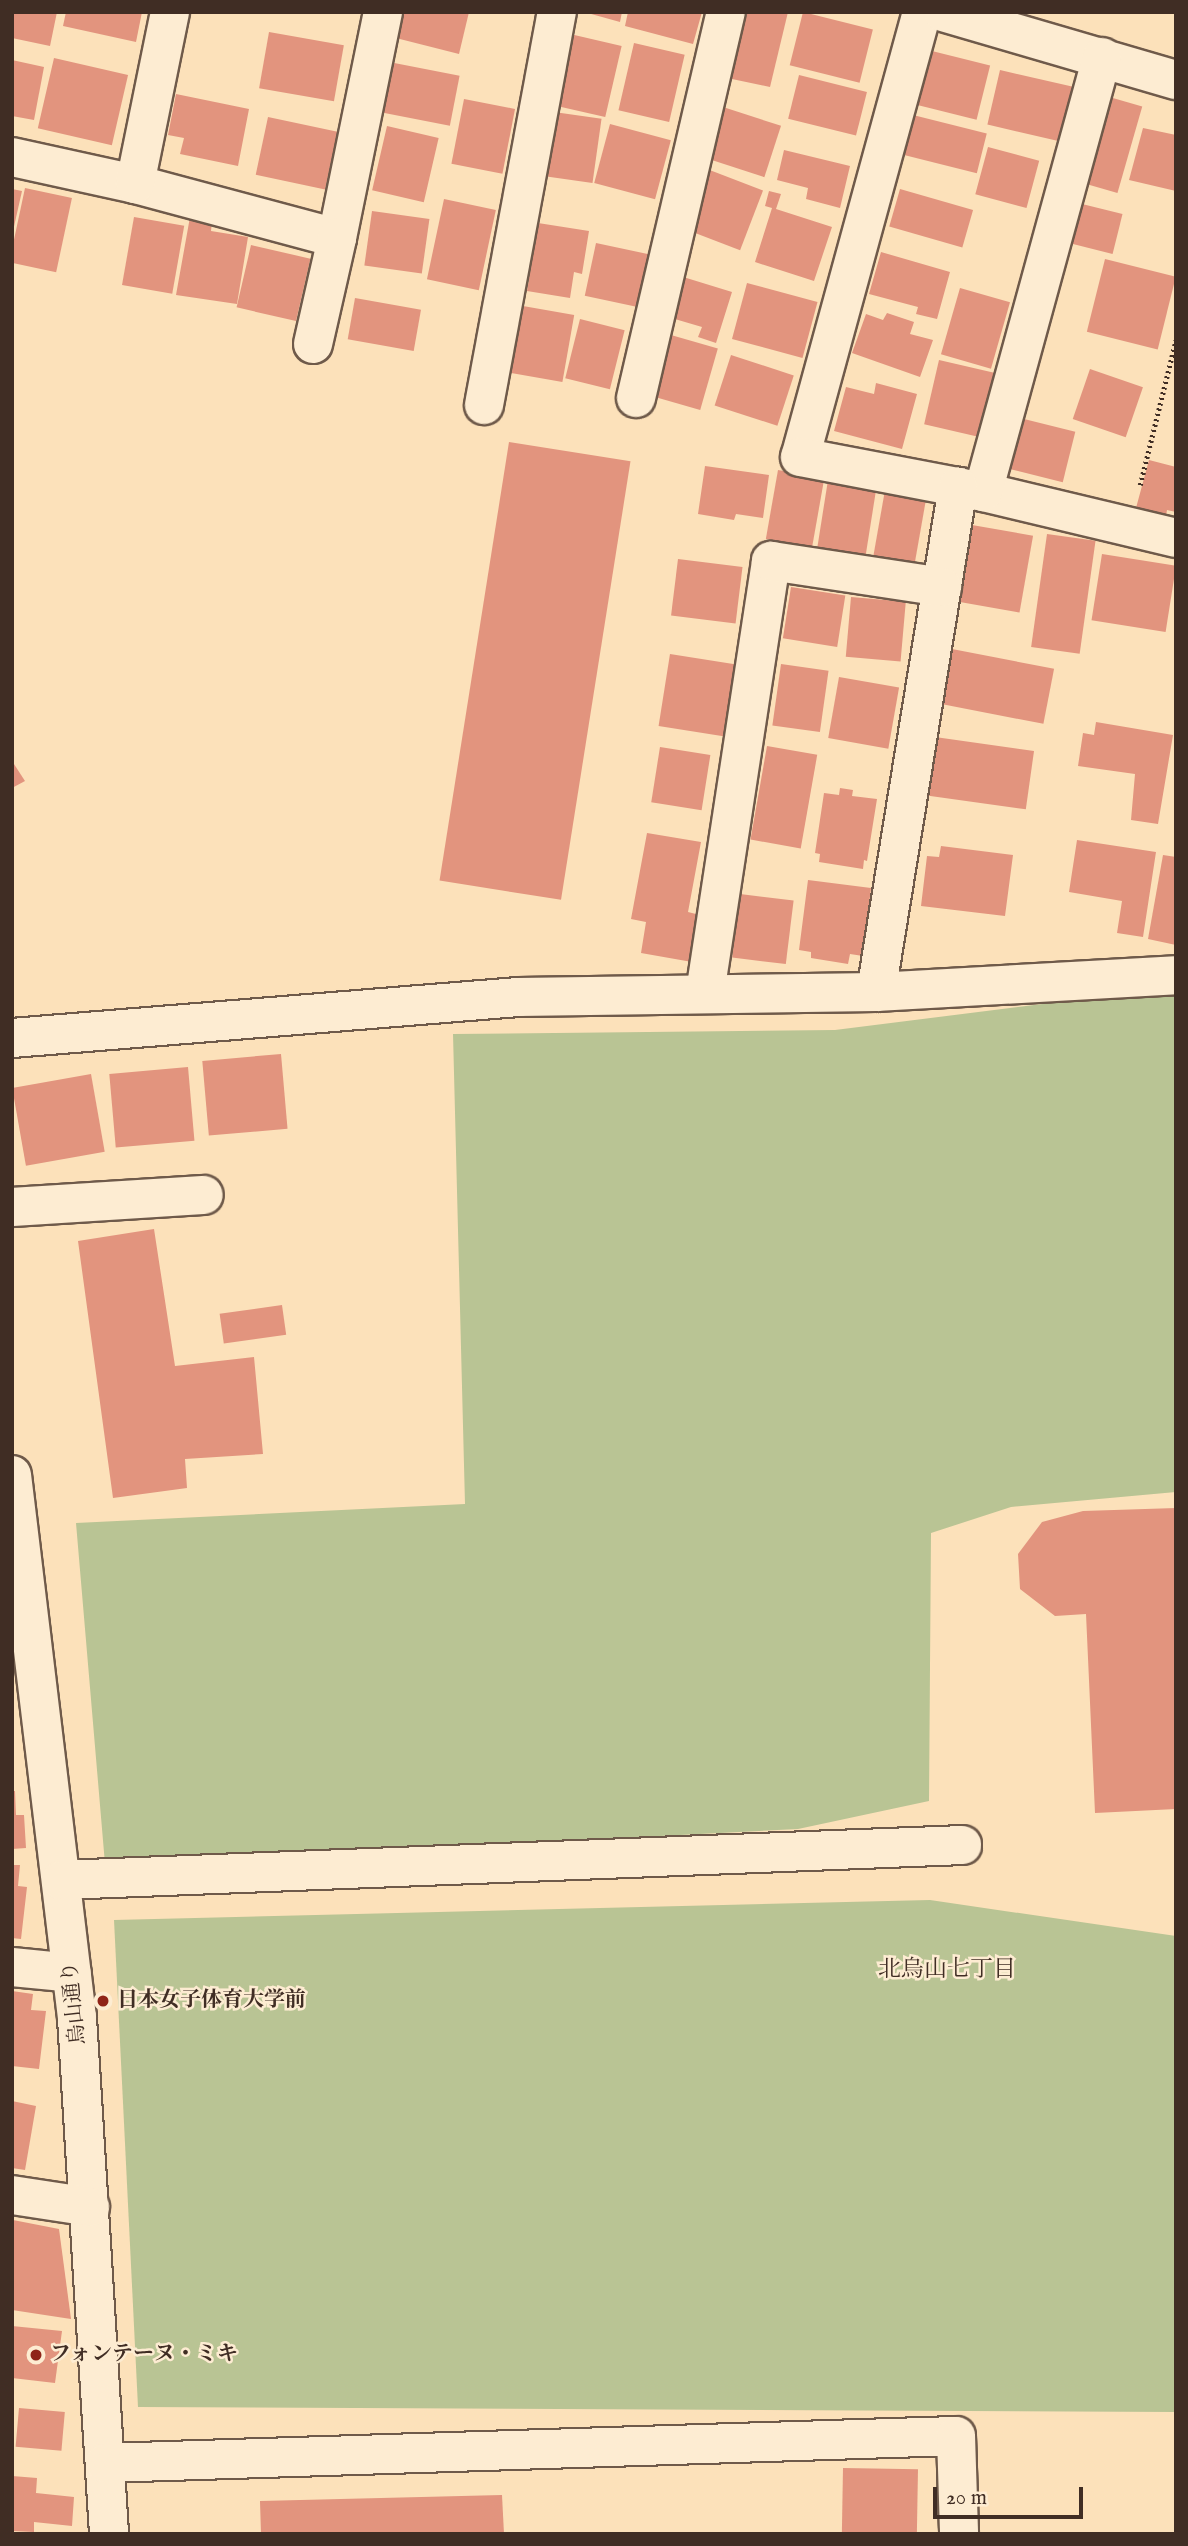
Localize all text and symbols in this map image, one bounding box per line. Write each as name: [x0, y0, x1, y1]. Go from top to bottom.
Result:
district label: 北烏山七丁目: [878, 1956, 1016, 1984]
street label: 烏山通り: [58, 1960, 92, 2046]
place label: 日本女子体育大学前: [117, 1988, 306, 2014]
marker: 日本女子体育大学前: [95, 1993, 111, 2009]
place label: フォンテーヌ・ミキ: [50, 2342, 239, 2368]
marker: フォンテーヌ・ミキ: [28, 2347, 44, 2363]
scale bar: [936, 2472, 1086, 2516]
text: 20 m: [946, 2485, 987, 2512]

